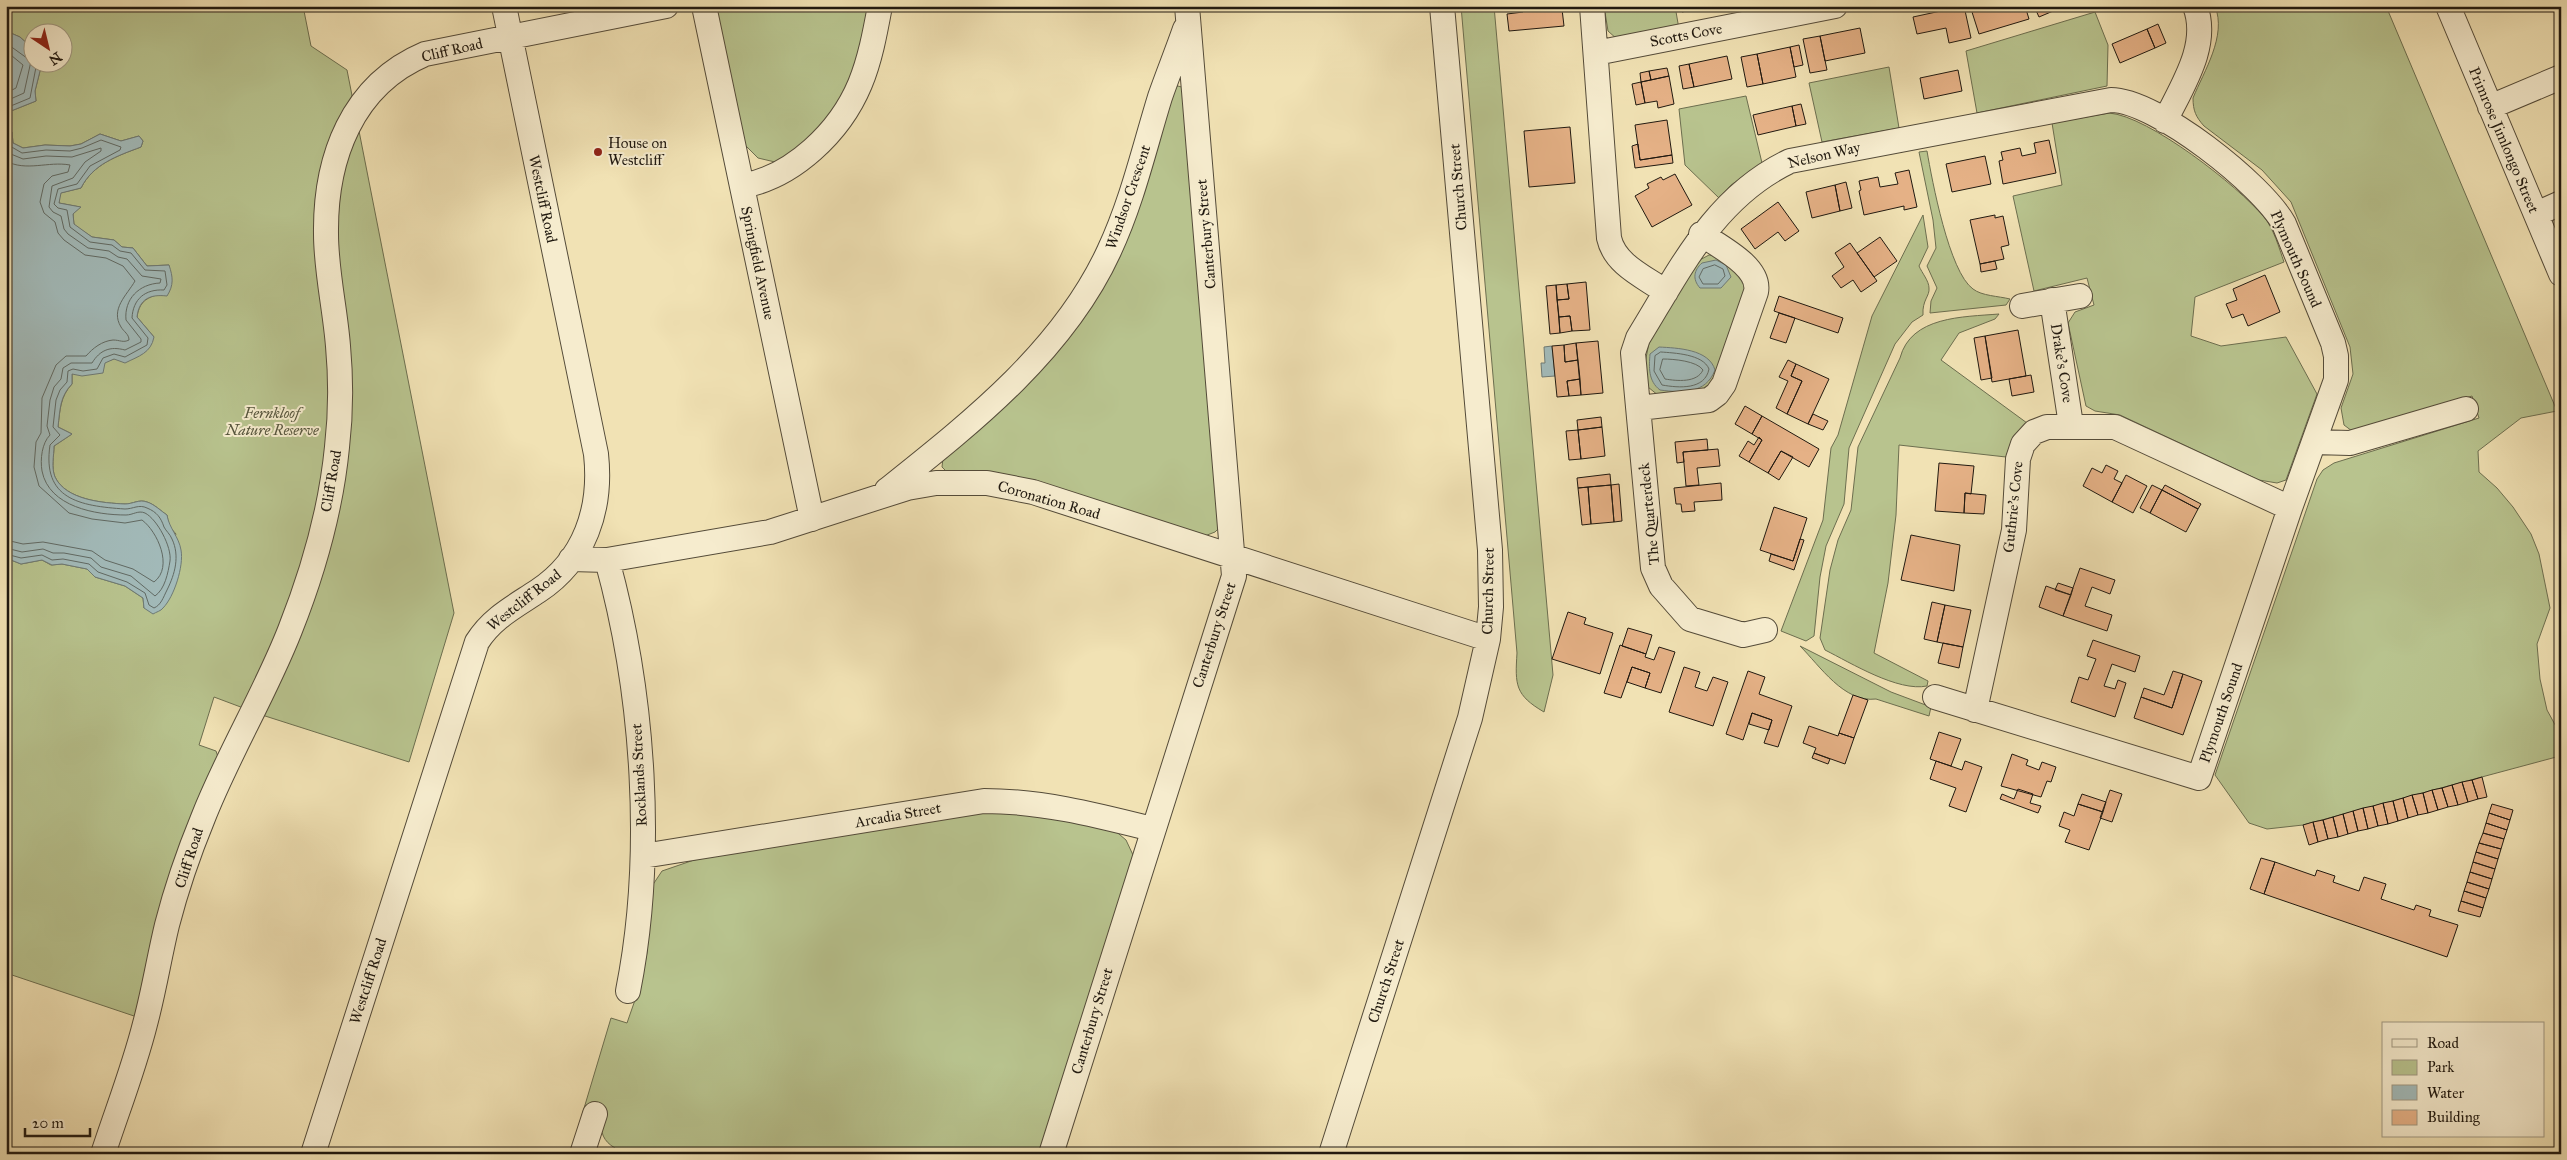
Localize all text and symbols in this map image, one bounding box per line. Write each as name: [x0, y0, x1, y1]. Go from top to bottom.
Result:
street label: Scotts Cove: [1648, 19, 1724, 51]
north arrow: [22, 22, 72, 72]
street label: Cliff Road: [419, 34, 485, 66]
text: N: [45, 48, 65, 69]
street label: Primrose Jimlongo Street: [2464, 64, 2543, 217]
place label: House on Westcliff: [608, 134, 667, 169]
street label: Nelson Way: [1786, 138, 1863, 172]
street label: Windsor Crescent: [1102, 142, 1155, 252]
street label: Church Street: [1445, 142, 1471, 231]
marker: House on Westcliff: [592, 146, 604, 158]
street label: Westcliff Road: [525, 153, 561, 245]
street label: Canterbury Street: [1192, 178, 1220, 290]
street label: Springfield Avenue: [737, 205, 779, 321]
street label: Plymouth Sound: [2267, 208, 2326, 311]
street label: Drake’s Cove: [2047, 322, 2077, 404]
park label: Fernkloof Nature Reserve: [224, 404, 319, 439]
street label: Cliff Road: [317, 448, 345, 513]
street label: Guthrie’s Cove: [1999, 460, 2027, 554]
street label: The Quarterdeck: [1635, 462, 1663, 566]
street label: Coronation Road: [996, 477, 1103, 523]
street label: Church Street: [1478, 547, 1498, 635]
street label: Westcliff Road: [483, 565, 565, 635]
street label: Canterbury Street: [1188, 579, 1240, 690]
street label: Plymouth Sound: [2195, 660, 2247, 765]
street label: Rocklands Street: [627, 722, 651, 827]
street label: Arcadia Street: [853, 798, 943, 832]
street label: Cliff Road: [171, 825, 207, 891]
street label: Westcliff Road: [346, 935, 391, 1026]
street label: Church Street: [1364, 936, 1408, 1025]
street label: Canterbury Street: [1067, 965, 1117, 1076]
legend: [2382, 1022, 2544, 1138]
text: Road: [2427, 1034, 2459, 1052]
text: Park: [2427, 1058, 2454, 1076]
text: Water: [2427, 1084, 2464, 1102]
scale bar: [25, 1105, 90, 1137]
text: Building: [2427, 1108, 2481, 1126]
text: 20 m: [32, 1114, 64, 1132]

